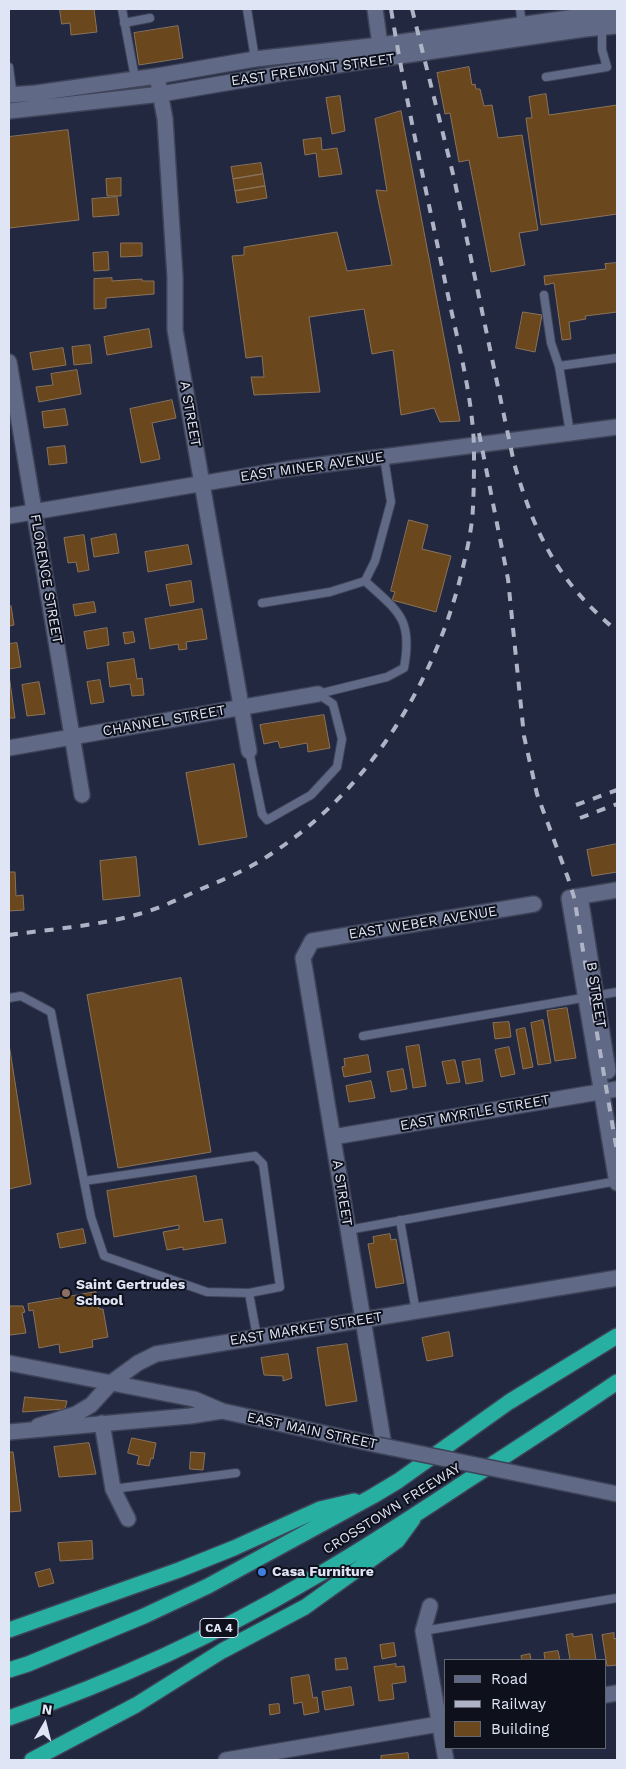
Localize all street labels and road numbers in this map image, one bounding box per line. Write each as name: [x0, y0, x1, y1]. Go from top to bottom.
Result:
street label: EAST FREMONT STREET: [230, 50, 396, 90]
street label: A STREET: [176, 380, 204, 448]
street label: EAST MINER AVENUE: [239, 449, 385, 485]
street label: FLORENCE STREET: [26, 513, 66, 645]
street label: CHANNEL STREET: [101, 702, 227, 740]
street label: EAST WEBER AVENUE: [348, 903, 498, 943]
street label: B STREET: [582, 961, 610, 1029]
street label: EAST MYRTLE STREET: [399, 1092, 551, 1134]
street label: A STREET: [328, 1159, 356, 1227]
street label: EAST MARKET STREET: [228, 1309, 384, 1349]
street label: EAST MAIN STREET: [245, 1409, 379, 1453]
street label: CROSSTOWN FREEWAY: [320, 1460, 464, 1558]
road number: CA 4: [200, 1619, 238, 1638]

